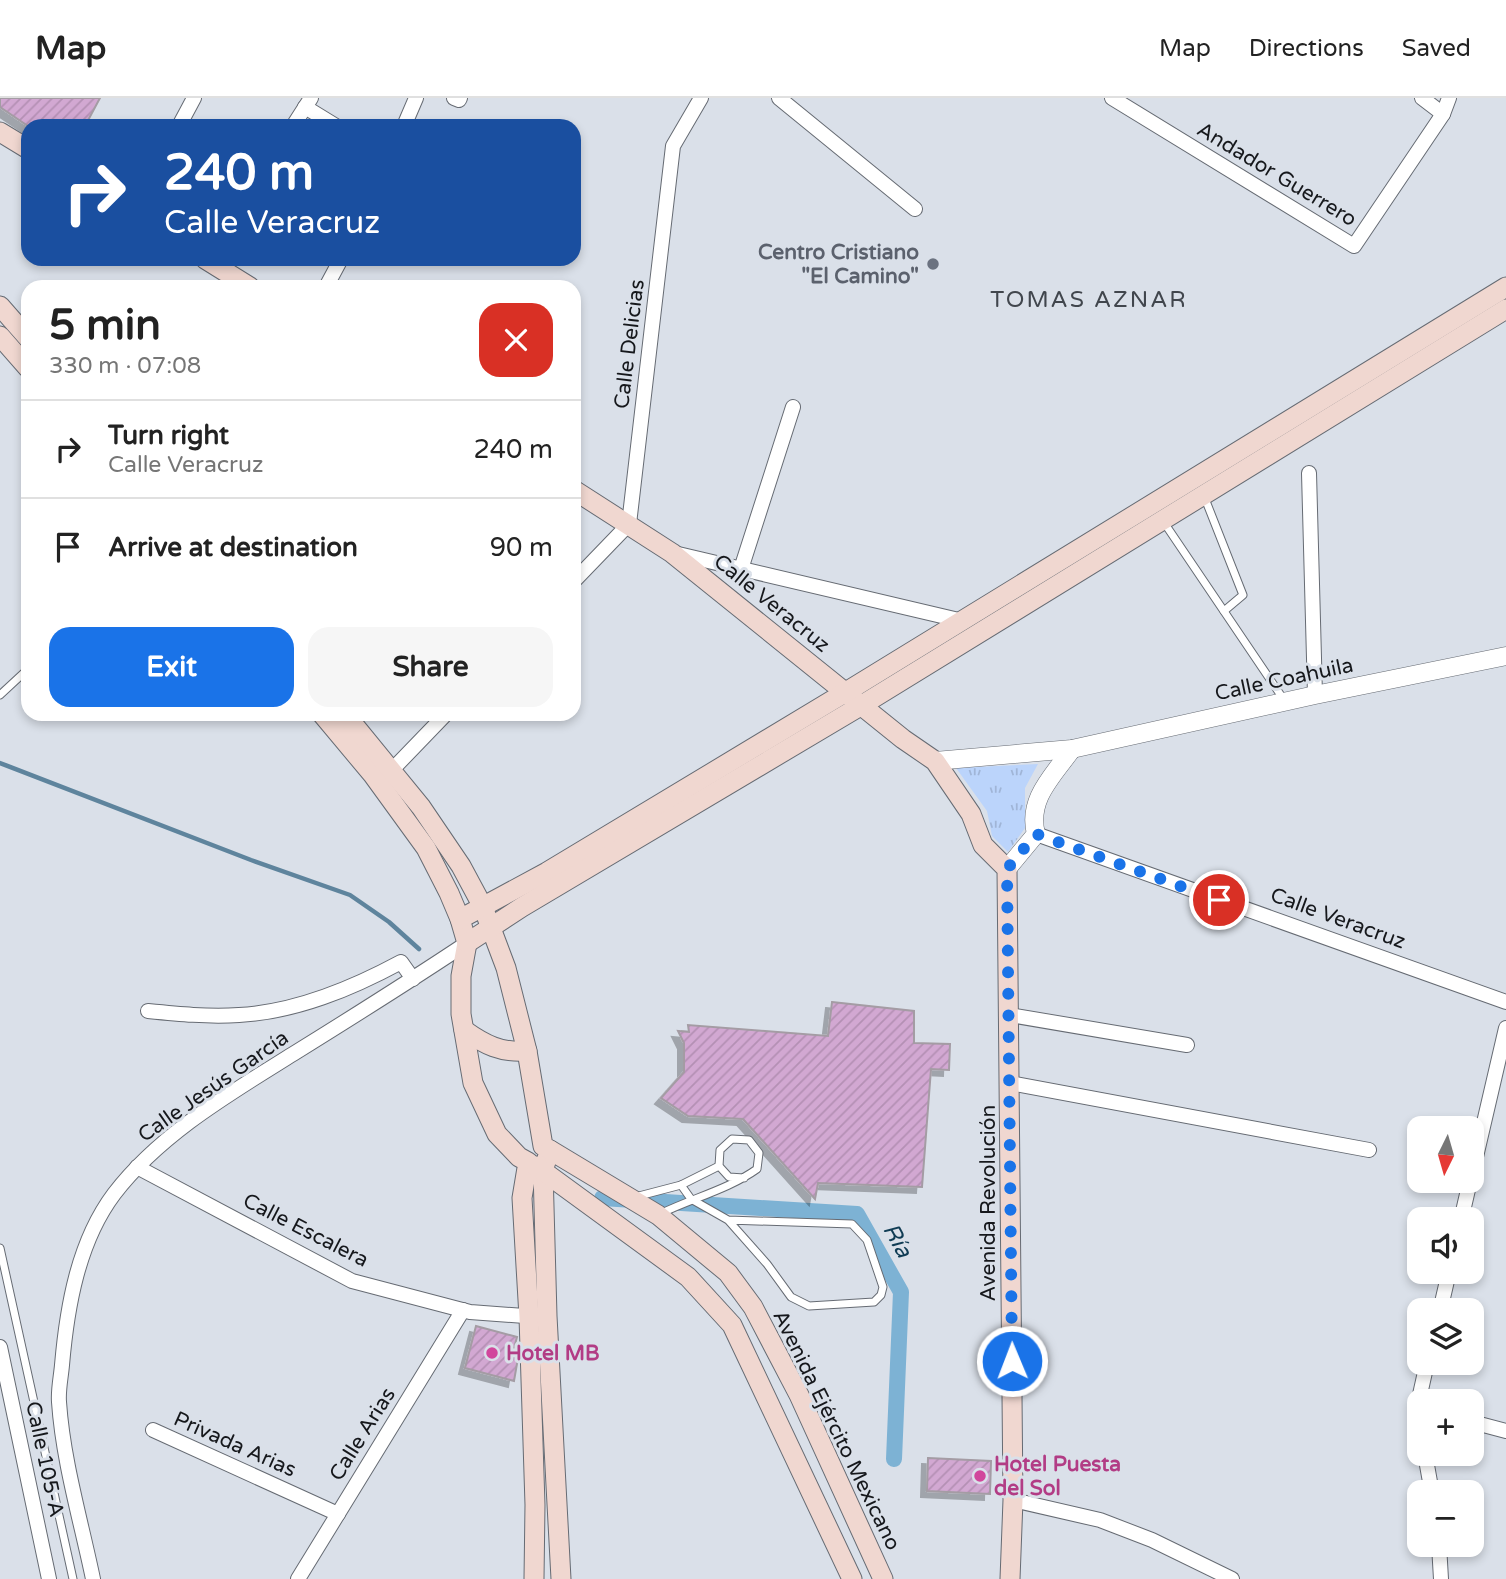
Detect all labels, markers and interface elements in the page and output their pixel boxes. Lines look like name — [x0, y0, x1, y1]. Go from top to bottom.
text: Map — [35, 29, 106, 68]
text: Map — [1159, 34, 1211, 63]
text: Directions — [1249, 34, 1364, 63]
text: Saved — [1402, 34, 1471, 63]
street label: Andador Guerrero — [1192, 117, 1361, 232]
text: 240 m — [164, 144, 314, 203]
icon: right — [49, 147, 140, 238]
text: Calle Veracruz — [164, 204, 380, 242]
place label: Centro Cristiano "El Camino" — [758, 240, 919, 289]
marker: Centro Cristiano "El Camino" — [925, 256, 941, 272]
street label: Calle Delicias — [609, 278, 650, 410]
district label: TOMAS AZNAR — [990, 286, 1188, 314]
text: 5 min — [49, 300, 161, 351]
button: close — [479, 303, 553, 377]
text: 330 m · 07:08 — [49, 352, 201, 380]
text: Turn right — [108, 420, 229, 451]
icon: right — [49, 430, 87, 468]
text: 240 m — [473, 434, 553, 465]
text: Calle Veracruz — [108, 451, 263, 479]
icon: arrive — [49, 528, 87, 566]
text: Arrive at destination — [108, 532, 358, 563]
text: 90 m — [490, 532, 553, 563]
street label: Calle Veracruz — [709, 549, 835, 658]
button: Exit — [49, 627, 294, 707]
button: Share — [308, 627, 553, 707]
street label: Calle Coahuila — [1213, 653, 1356, 706]
pin — [1189, 870, 1249, 930]
icon: arrive — [1200, 881, 1238, 919]
street label: Calle Veracruz — [1267, 882, 1409, 954]
street label: Calle Jesús García — [133, 1025, 293, 1148]
street label: Avenida Revolución — [976, 1105, 1001, 1301]
north arrow — [1407, 1116, 1484, 1194]
map controls — [1407, 1116, 1484, 1557]
street label: Calle Escalera — [239, 1188, 373, 1273]
button: sound — [1407, 1207, 1484, 1284]
water label: Ría — [876, 1218, 918, 1264]
button: layers — [1407, 1298, 1484, 1375]
street label: Avenida Ejército Mexicano — [767, 1306, 906, 1554]
position arrow — [975, 1324, 1049, 1398]
place label: Hotel MB — [506, 1341, 600, 1366]
marker: Hotel MB — [484, 1345, 500, 1361]
street label: Calle Arias — [324, 1383, 401, 1485]
button: + — [1407, 1389, 1484, 1466]
street label: Calle 105-A — [20, 1399, 69, 1519]
street label: Privada Arias — [170, 1406, 300, 1483]
place label: Hotel Puesta del Sol — [994, 1452, 1121, 1501]
marker: Hotel Puesta del Sol — [972, 1468, 988, 1484]
button: − — [1407, 1480, 1484, 1557]

